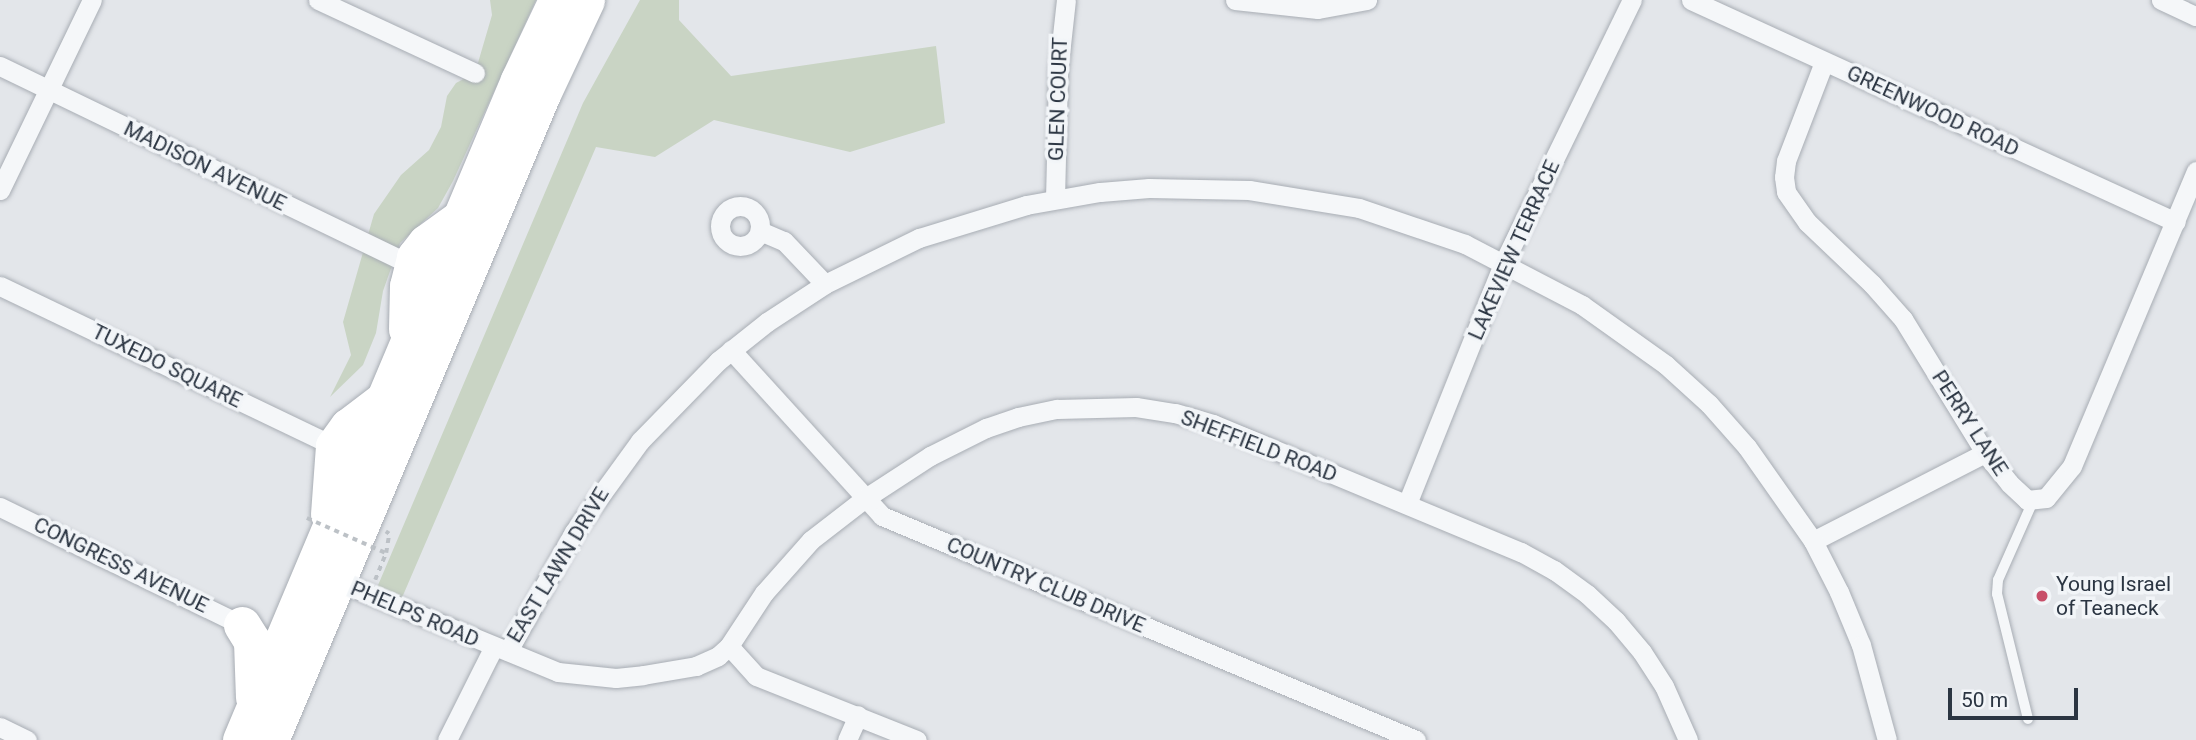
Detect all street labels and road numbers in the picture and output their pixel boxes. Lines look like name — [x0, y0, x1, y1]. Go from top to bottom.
street label: GLEN COURT — [1043, 37, 1073, 161]
street label: GREENWOOD ROAD — [1843, 60, 2023, 162]
street label: MADISON AVENUE — [120, 116, 290, 216]
street label: LAKEVIEW TERRACE — [1463, 156, 1565, 344]
street label: TUXEDO SQUARE — [88, 319, 246, 413]
street label: PERRY LANE — [1927, 366, 2013, 480]
street label: SHEFFIELD ROAD — [1177, 405, 1341, 487]
street label: EAST LAWN DRIVE — [502, 483, 614, 647]
street label: CONGRESS AVENUE — [30, 512, 212, 618]
street label: COUNTRY CLUB DRIVE — [943, 532, 1149, 638]
street label: PHELPS ROAD — [347, 576, 483, 652]

